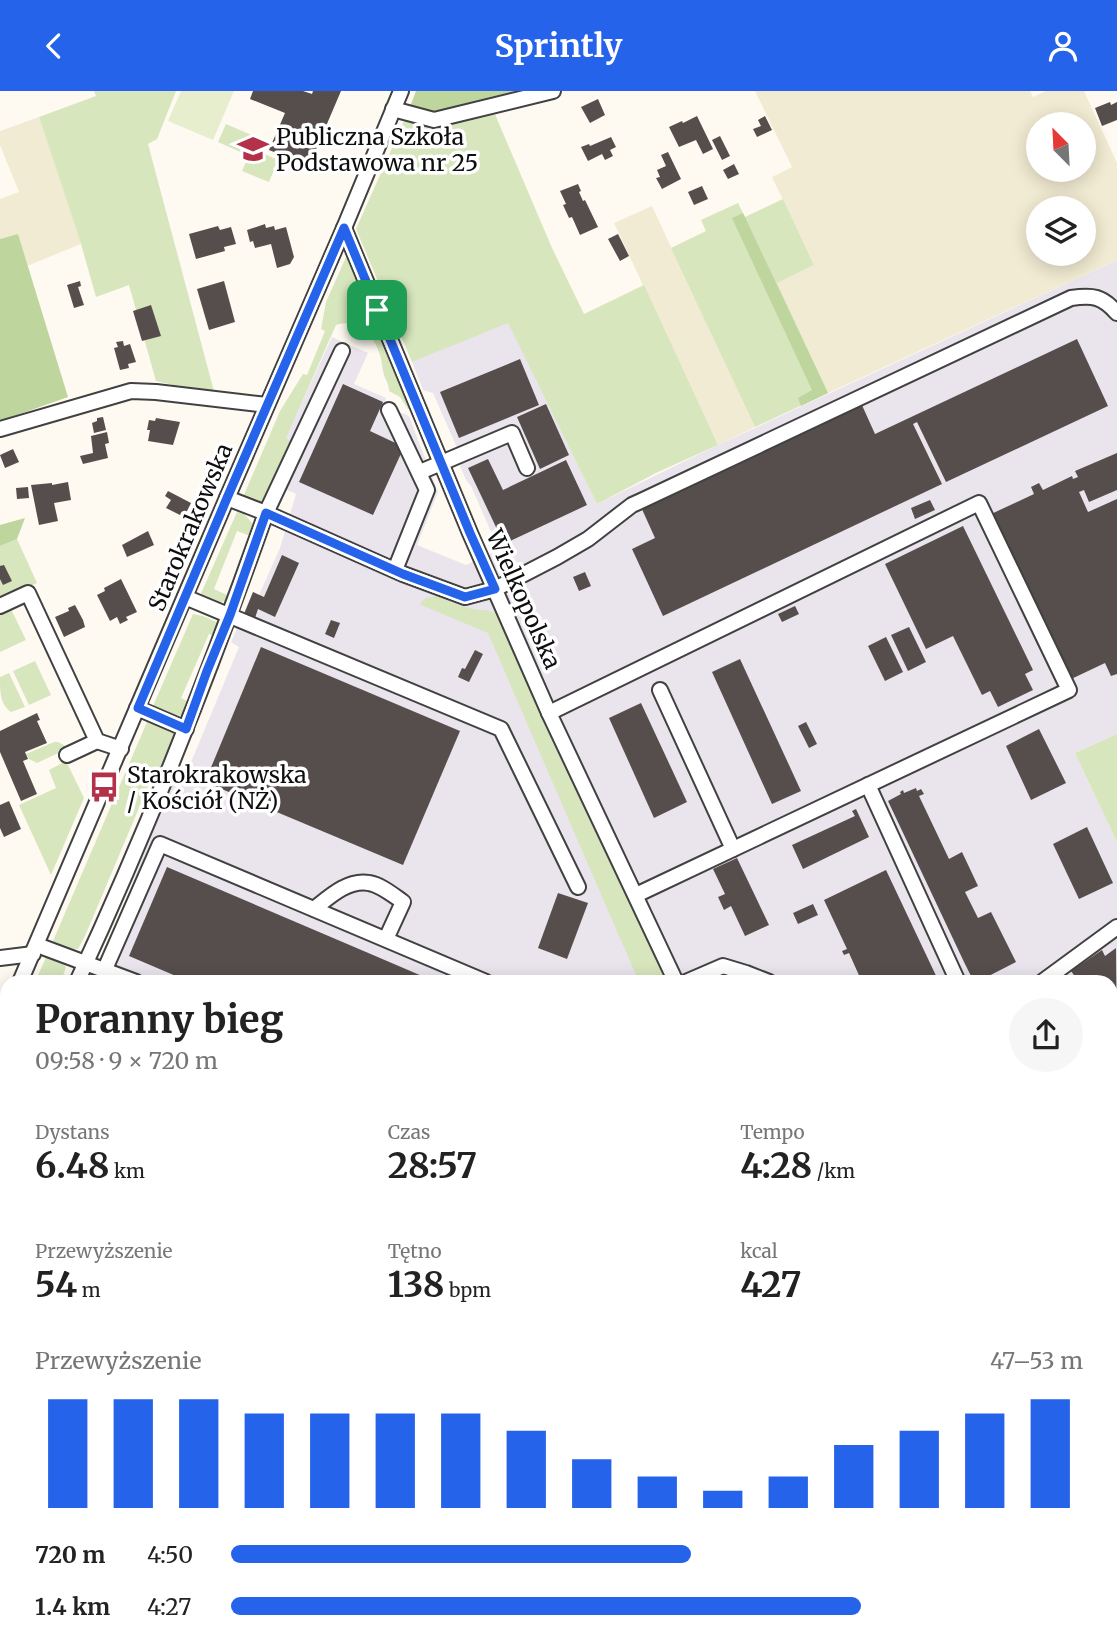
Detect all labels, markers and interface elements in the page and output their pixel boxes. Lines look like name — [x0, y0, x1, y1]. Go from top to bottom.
text: Sprintly — [494, 26, 623, 66]
icon: back — [35, 27, 73, 65]
icon: person — [1044, 27, 1082, 65]
north arrow — [1026, 112, 1096, 182]
map controls — [1026, 112, 1096, 266]
place label: Publiczna Szkoła Podstawowa nr 25 — [276, 122, 478, 177]
school or university icon: Publiczna Szkoła Podstawowa nr 25 — [236, 132, 270, 166]
button: layers — [1026, 196, 1096, 266]
pin — [347, 280, 407, 340]
icon: arrive — [358, 291, 396, 329]
street label: Starokrakowska — [142, 439, 238, 615]
street label: Wielkopolska — [480, 524, 568, 673]
place label: Starokrakowska / Kościół (NŻ) — [127, 760, 307, 815]
bus stop icon: Starokrakowska / Kościół (NŻ) — [87, 770, 121, 804]
text: Poranny bieg — [35, 996, 283, 1043]
button: share — [1009, 998, 1083, 1072]
text: 09:58 · 9 × 720 m — [35, 1046, 218, 1075]
text: Dystans — [35, 1120, 110, 1144]
text: Czas — [388, 1120, 430, 1144]
text: Tempo — [740, 1120, 805, 1144]
text: 6.48 — [35, 1144, 109, 1188]
text: 28:57 — [388, 1144, 477, 1188]
text: 4:28 — [740, 1144, 812, 1188]
text: km — [109, 1159, 145, 1183]
text: /km — [812, 1159, 855, 1183]
text: Przewyższenie — [35, 1239, 173, 1263]
text: Tętno — [388, 1239, 441, 1263]
text: kcal — [740, 1239, 778, 1263]
text: 54 — [35, 1263, 77, 1307]
text: 138 — [388, 1263, 445, 1307]
text: 427 — [740, 1263, 802, 1307]
text: m — [77, 1278, 101, 1302]
text: bpm — [445, 1278, 491, 1302]
text: Przewyższenie — [35, 1346, 201, 1375]
text: 47–53 m — [990, 1346, 1083, 1375]
text: 720 m — [35, 1540, 105, 1569]
text: 4:50 — [147, 1540, 193, 1569]
text: 1.4 km — [35, 1592, 110, 1621]
text: 4:27 — [147, 1592, 191, 1621]

